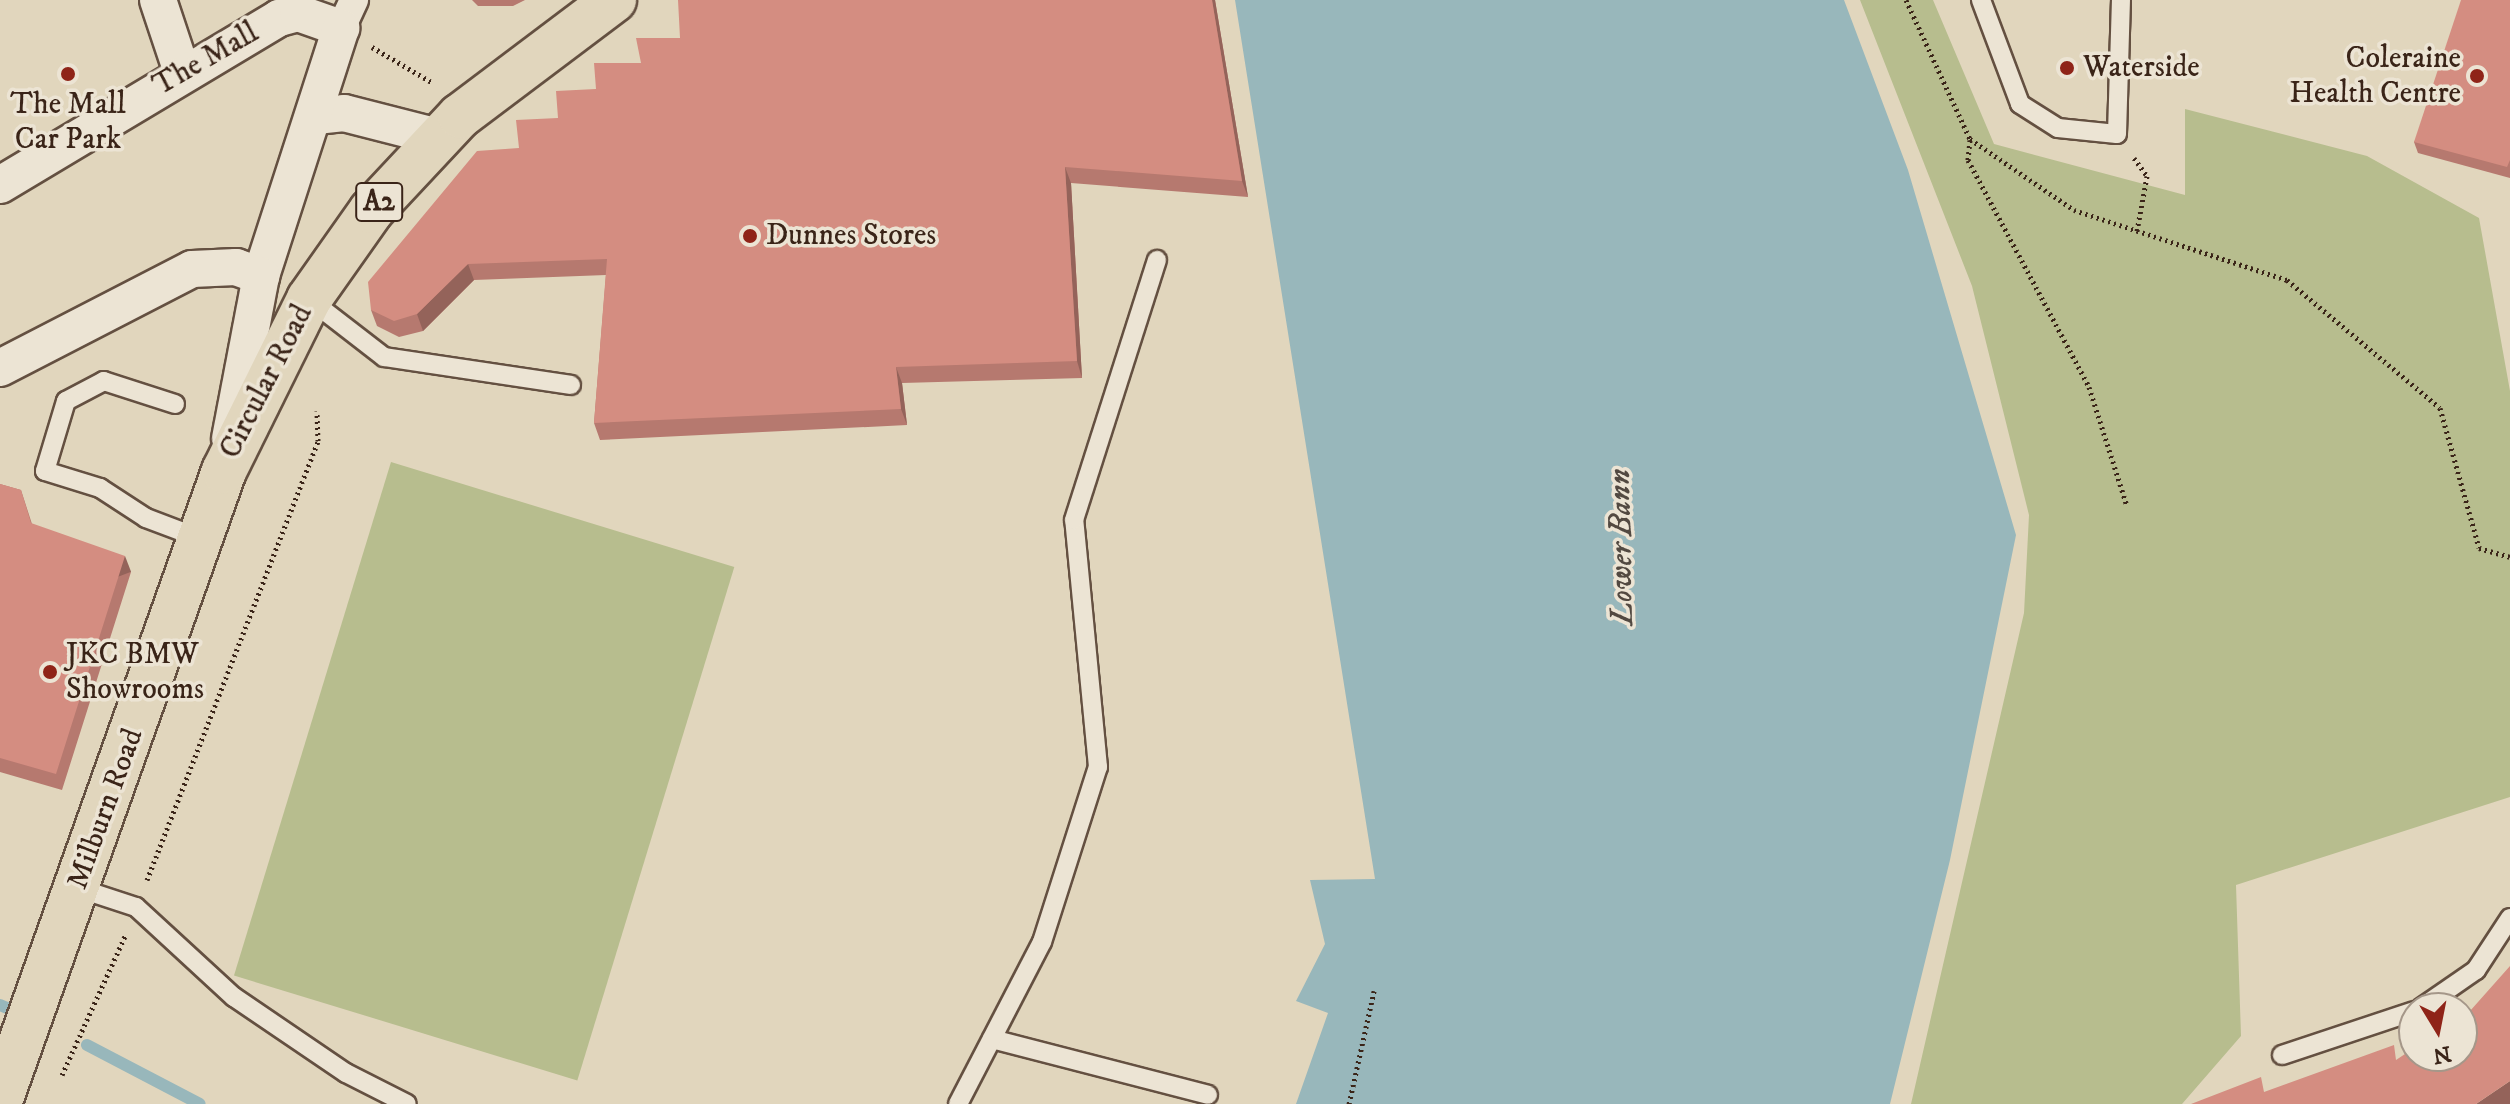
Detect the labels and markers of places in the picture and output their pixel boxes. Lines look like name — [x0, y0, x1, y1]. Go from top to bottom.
place label: Coleraine Health Centre — [2289, 41, 2461, 112]
place label: Waterside — [2083, 50, 2200, 86]
marker: Waterside — [2058, 59, 2076, 77]
marker: The Mall Car Park — [59, 65, 77, 83]
marker: Coleraine Health Centre — [2468, 67, 2486, 85]
place label: The Mall Car Park — [10, 87, 126, 158]
place label: Dunnes Stores — [766, 218, 936, 254]
marker: Dunnes Stores — [741, 227, 759, 245]
place label: JKC BMW Showrooms — [66, 637, 204, 708]
marker: JKC BMW Showrooms — [41, 663, 59, 681]

